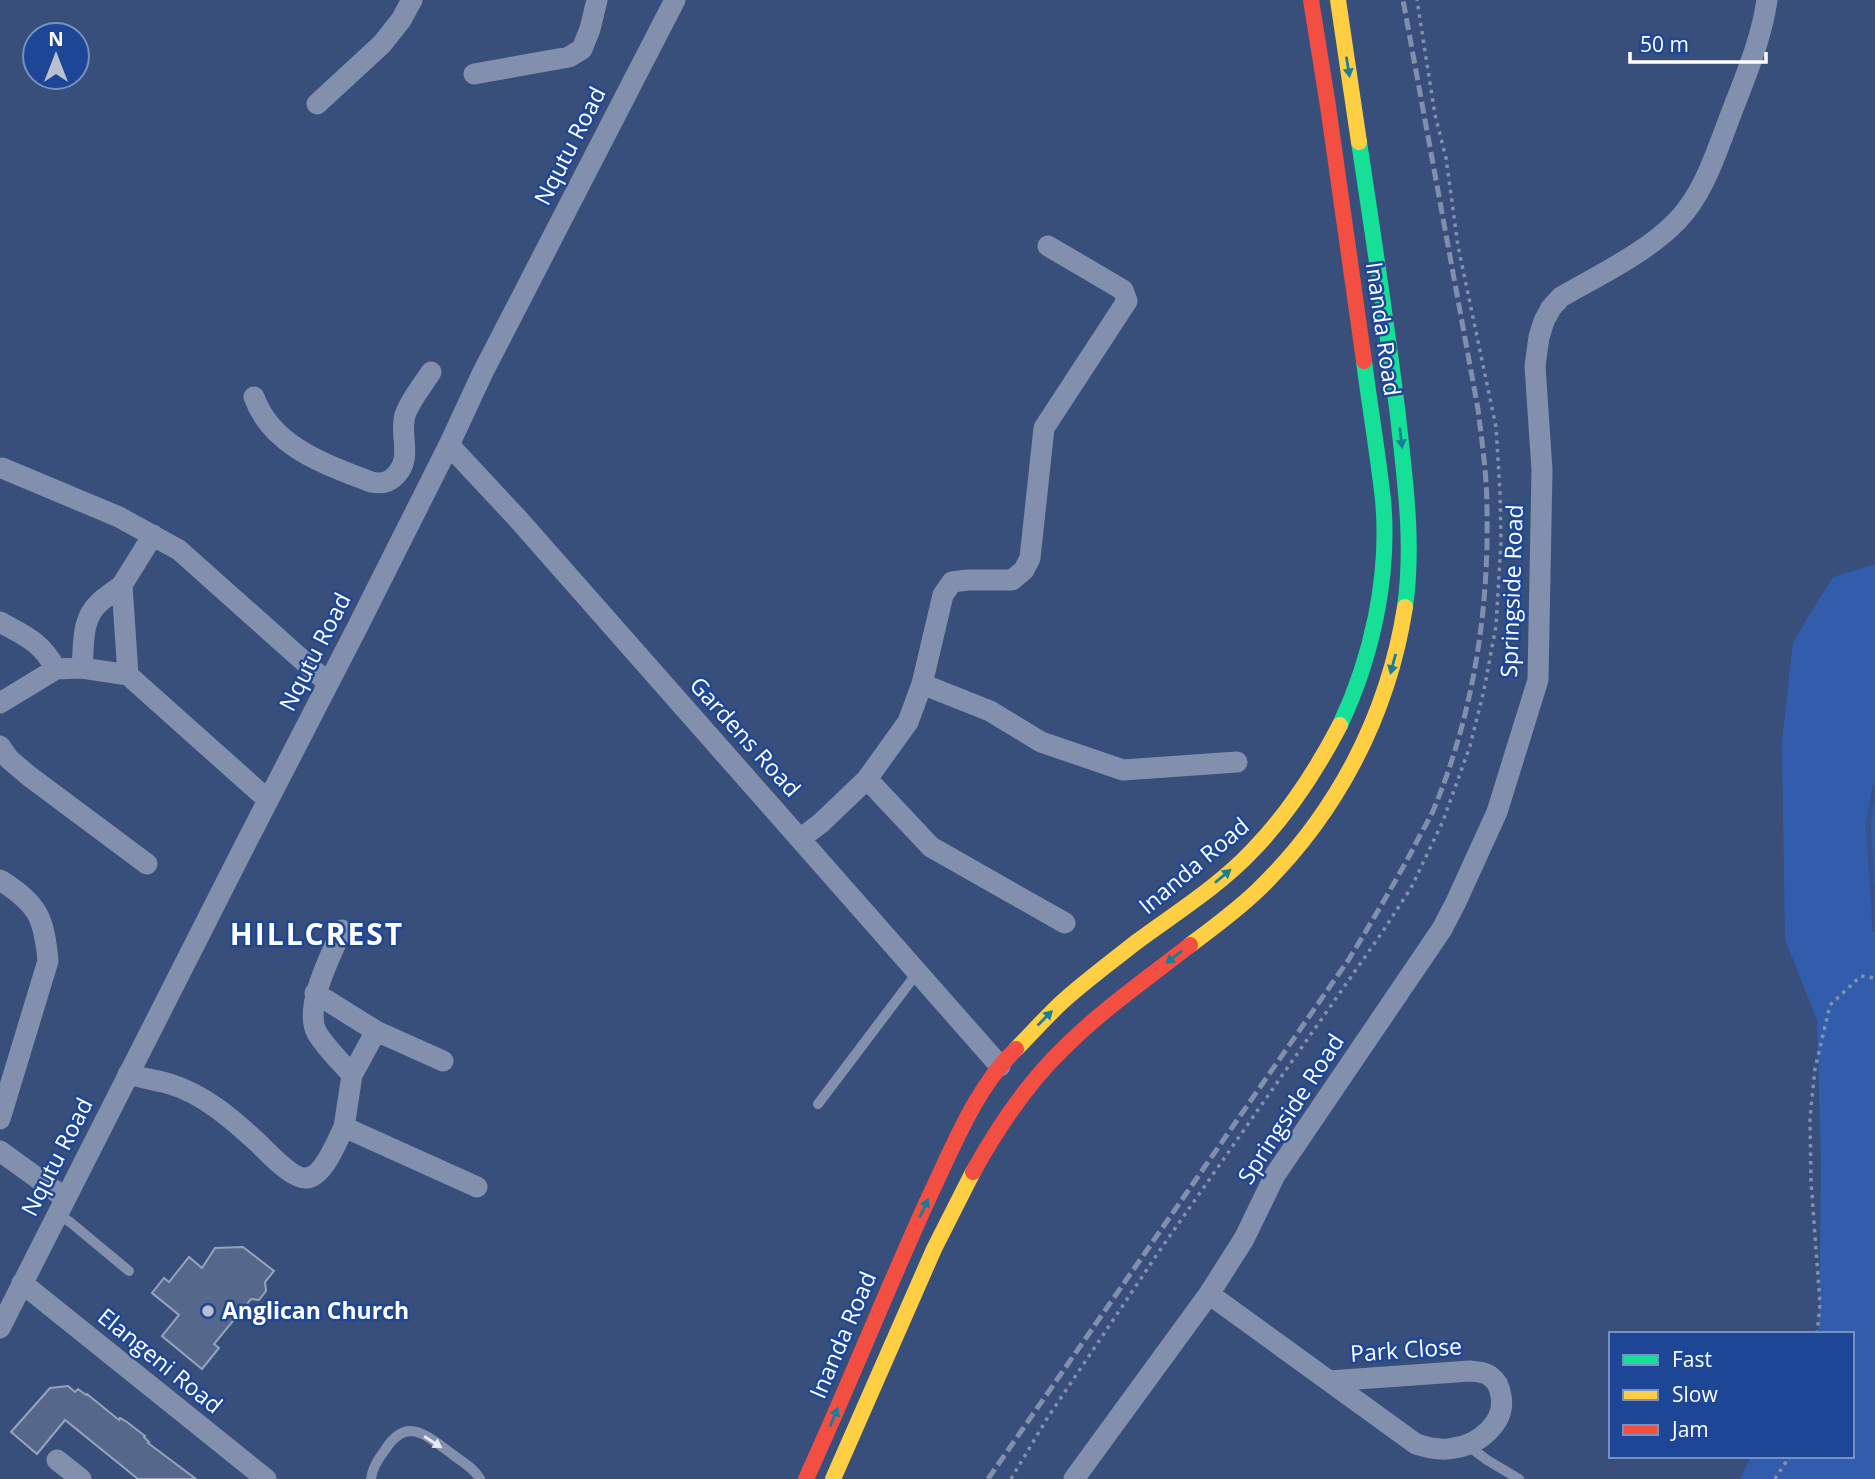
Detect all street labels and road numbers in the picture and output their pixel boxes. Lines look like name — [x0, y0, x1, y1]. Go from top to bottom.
street label: Nqutu Road — [526, 81, 613, 210]
street label: Inanda Road — [1359, 260, 1409, 398]
street label: Springside Road — [1492, 504, 1530, 678]
street label: Nqutu Road — [271, 587, 358, 716]
street label: Gardens Road — [683, 669, 808, 803]
street label: Inanda Road — [1131, 810, 1255, 921]
street label: Springside Road — [1230, 1027, 1351, 1190]
street label: Nqutu Road — [13, 1092, 100, 1221]
street label: Inanda Road — [801, 1266, 883, 1403]
street label: Elangeni Road — [92, 1300, 230, 1420]
street label: Park Close — [1349, 1329, 1463, 1369]

